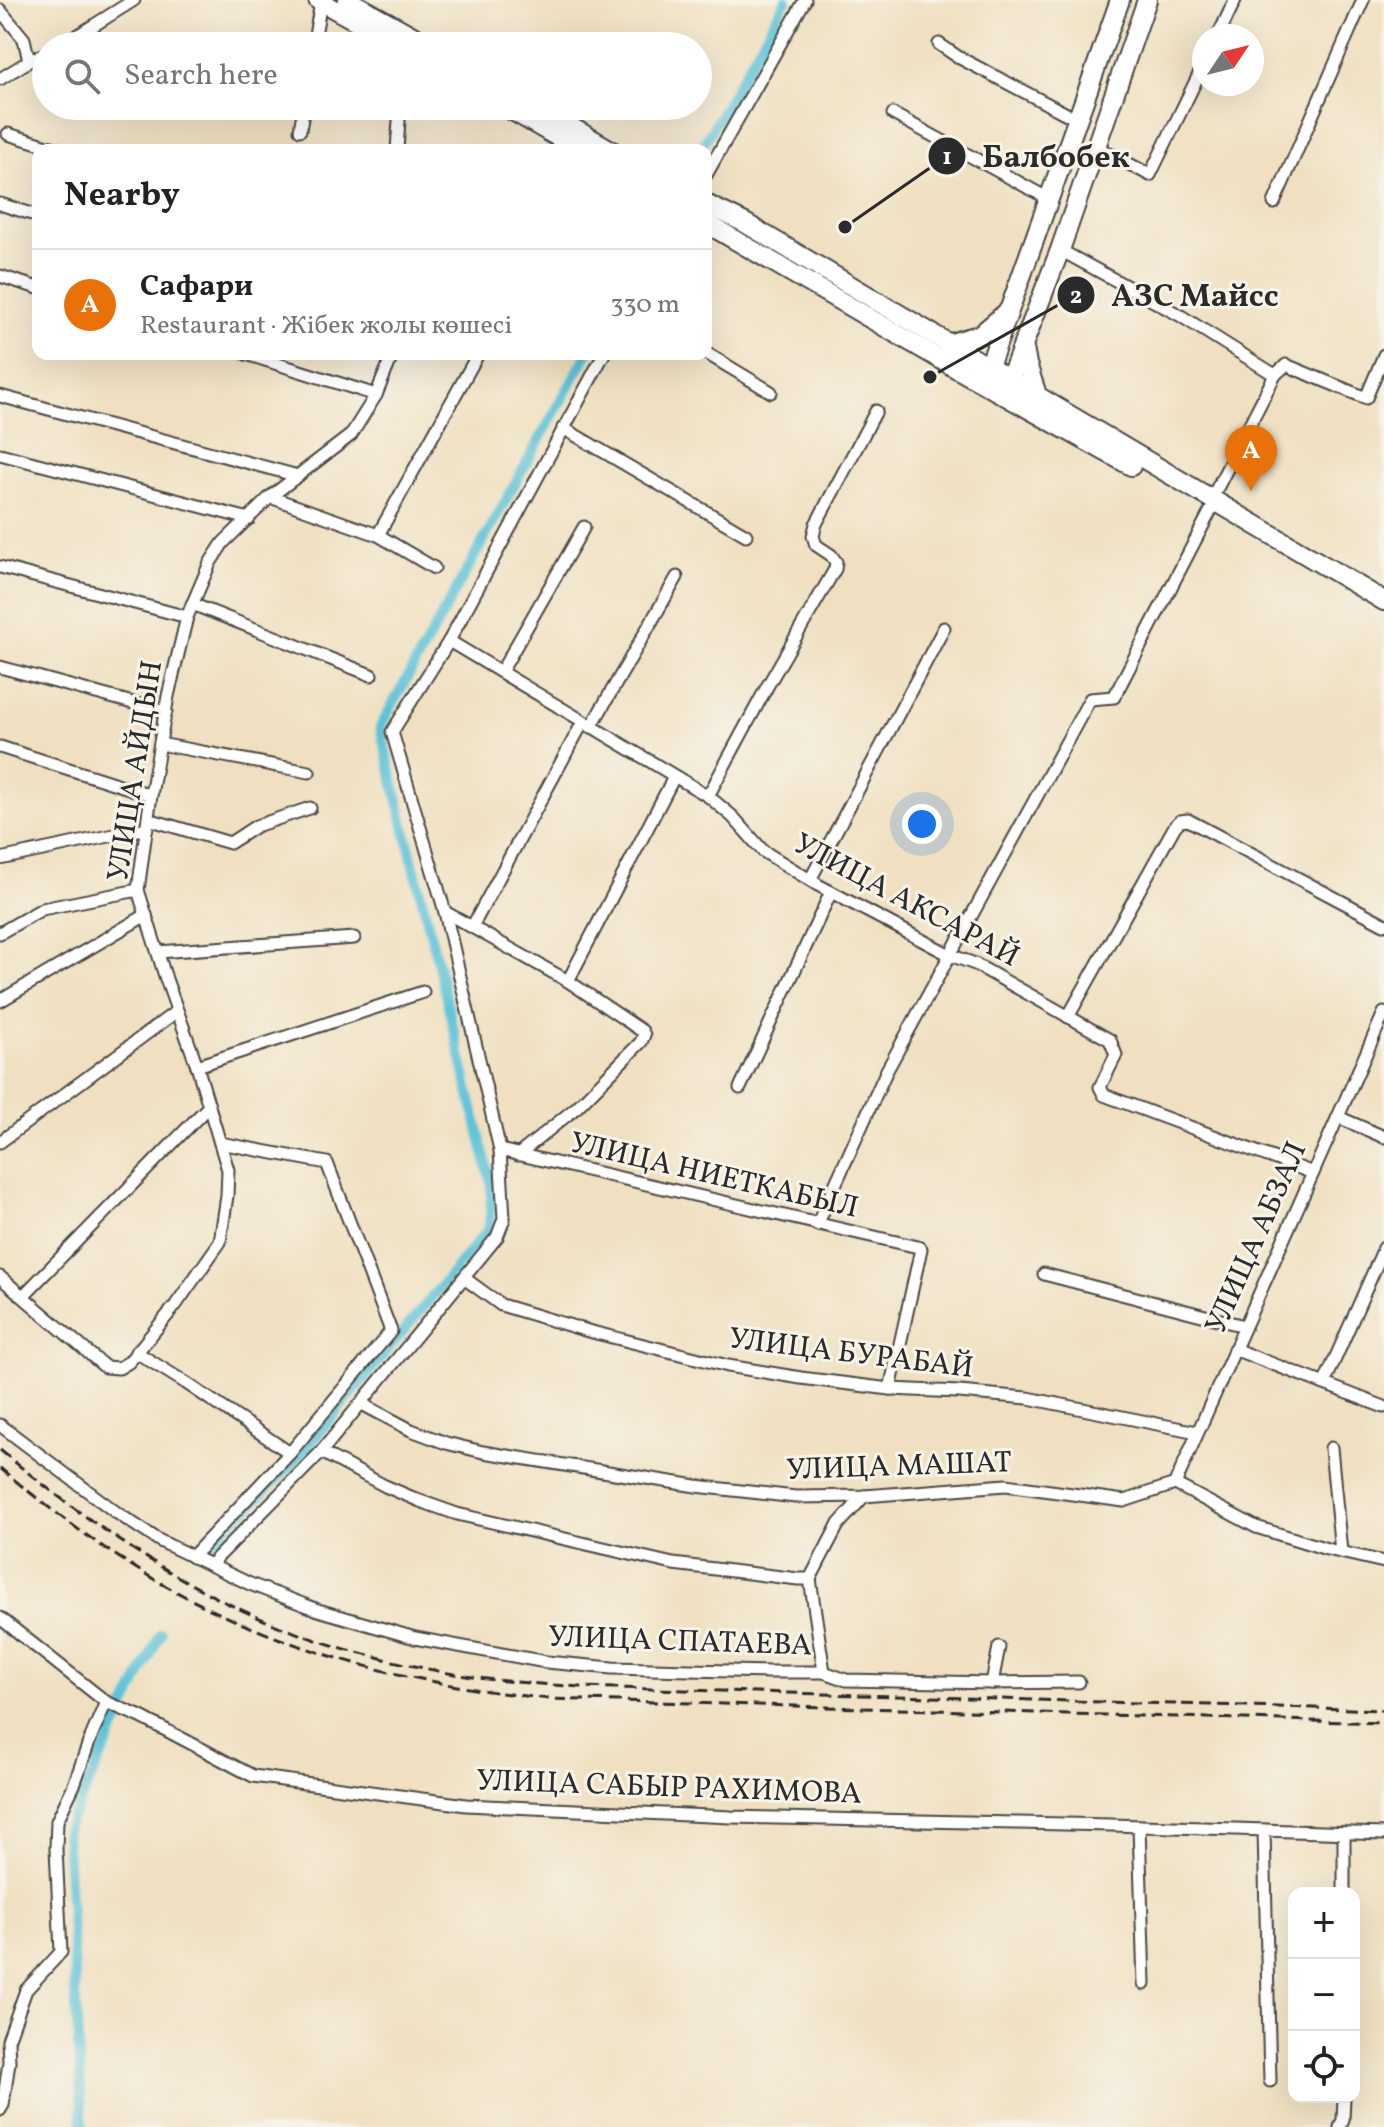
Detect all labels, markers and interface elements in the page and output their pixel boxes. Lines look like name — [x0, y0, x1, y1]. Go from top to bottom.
north arrow — [1192, 24, 1264, 96]
search box — [32, 32, 712, 120]
icon: search — [60, 54, 104, 98]
text: Search here — [124, 55, 278, 97]
callout: Балбобек — [927, 128, 1146, 184]
text: Балбобек — [982, 137, 1130, 181]
text: 1 — [942, 141, 952, 175]
text: Nearby — [64, 173, 180, 220]
text: Сафари — [140, 266, 253, 308]
callout: АЗС Майсс — [1056, 267, 1295, 323]
text: АЗС Майсс — [1111, 276, 1279, 320]
text: 2 — [1070, 280, 1082, 314]
text: A — [81, 287, 99, 323]
text: 330 m — [610, 287, 680, 323]
text: Restaurant · Жібек жолы көшесі — [140, 308, 512, 344]
pin: A — [1225, 425, 1277, 491]
street label: УЛИЦА АЙДЫН — [98, 657, 174, 885]
your location — [902, 804, 942, 844]
street label: УЛИЦА АКСАРАЙ — [786, 824, 1026, 978]
street label: УЛИЦА НИЕТКАБЫЛ — [566, 1122, 862, 1230]
street label: УЛИЦА АБЗАЛ — [1196, 1135, 1318, 1341]
street label: УЛИЦА БУРАБАЙ — [726, 1318, 976, 1390]
street label: УЛИЦА МАШАТ — [785, 1442, 1013, 1492]
street label: УЛИЦА СПАТАЕВА — [547, 1616, 813, 1668]
street label: УЛИЦА САБЫР РАХИМОВА — [476, 1760, 862, 1816]
map controls — [1288, 1887, 1360, 2103]
button: + — [1288, 1887, 1360, 1959]
button: − — [1288, 1959, 1360, 2031]
button: locate — [1288, 2031, 1360, 2103]

